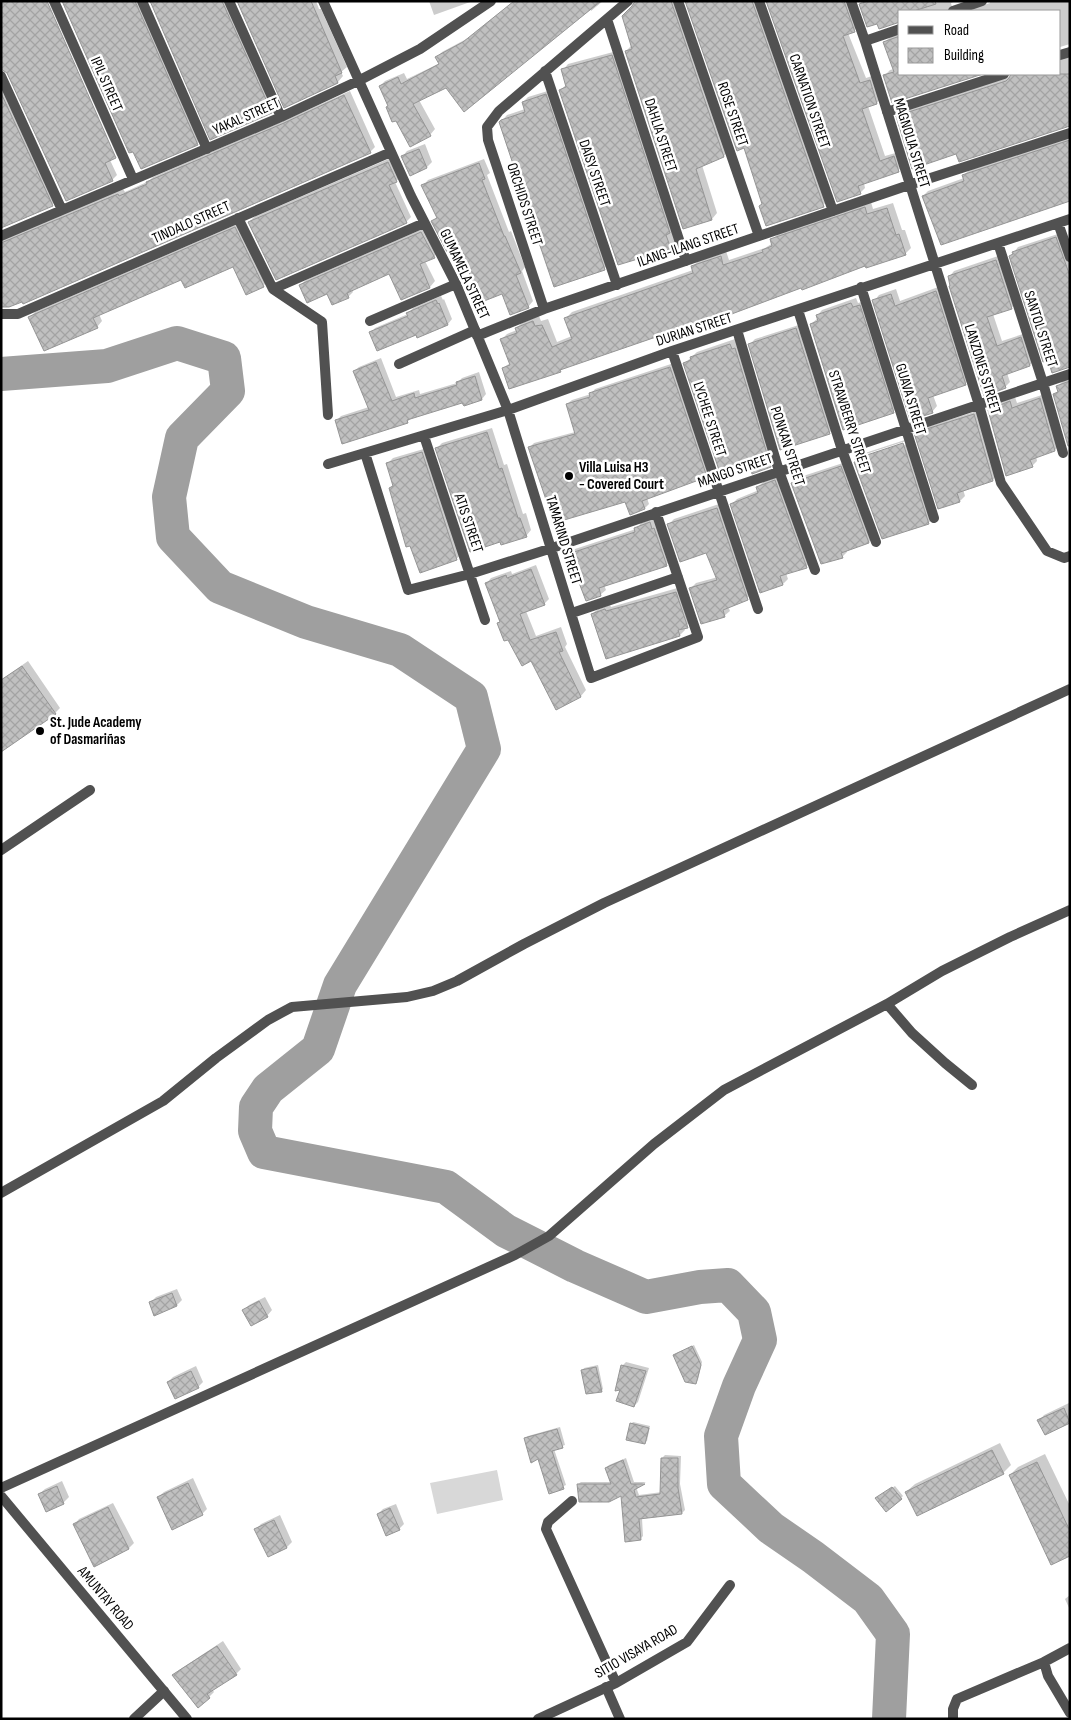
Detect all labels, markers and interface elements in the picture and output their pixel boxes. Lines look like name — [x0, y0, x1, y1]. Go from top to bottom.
legend — [898, 10, 1061, 75]
text: Road — [944, 21, 969, 40]
text: Building — [944, 46, 984, 65]
street label: CARNATION STREET — [785, 52, 835, 151]
street label: IPIL STREET — [86, 54, 127, 115]
street label: ROSE STREET — [713, 79, 752, 149]
street label: YAKAL STREET — [210, 93, 282, 140]
street label: DAHLIA STREET — [640, 96, 681, 174]
street label: MAGNOLIA STREET — [889, 96, 934, 190]
street label: DAISY STREET — [574, 137, 615, 209]
street label: ORCHIDS STREET — [502, 160, 547, 248]
street label: TINDALO STREET — [149, 197, 233, 248]
street label: ILANG-ILANG STREET — [635, 219, 742, 272]
street label: GUMAMELA STREET — [435, 226, 494, 322]
street label: SANTOL STREET — [1019, 288, 1062, 370]
street label: DURIAN STREET — [654, 308, 735, 351]
street label: LANZONES STREET — [960, 322, 1005, 417]
street label: GUAVA STREET — [891, 361, 930, 437]
street label: STRAWBERRY STREET — [824, 368, 875, 476]
street label: LYCHEE STREET — [688, 379, 731, 459]
street label: PONKAN STREET — [766, 404, 809, 488]
street label: MANGO STREET — [695, 449, 775, 492]
place label: Villa Luisa H3 - Covered Court — [579, 458, 664, 494]
marker: Villa Luisa H3 - Covered Court — [563, 470, 575, 482]
street label: ATIS STREET — [449, 490, 488, 555]
street label: TAMARIND STREET — [541, 493, 586, 587]
place label: St. Jude Academy of Dasmariñas — [50, 713, 142, 749]
marker: St. Jude Academy of Dasmariñas — [34, 725, 46, 737]
street label: AMUNTAY ROAD — [73, 1561, 138, 1634]
street label: SITIO VISAYA ROAD — [591, 1620, 681, 1683]

